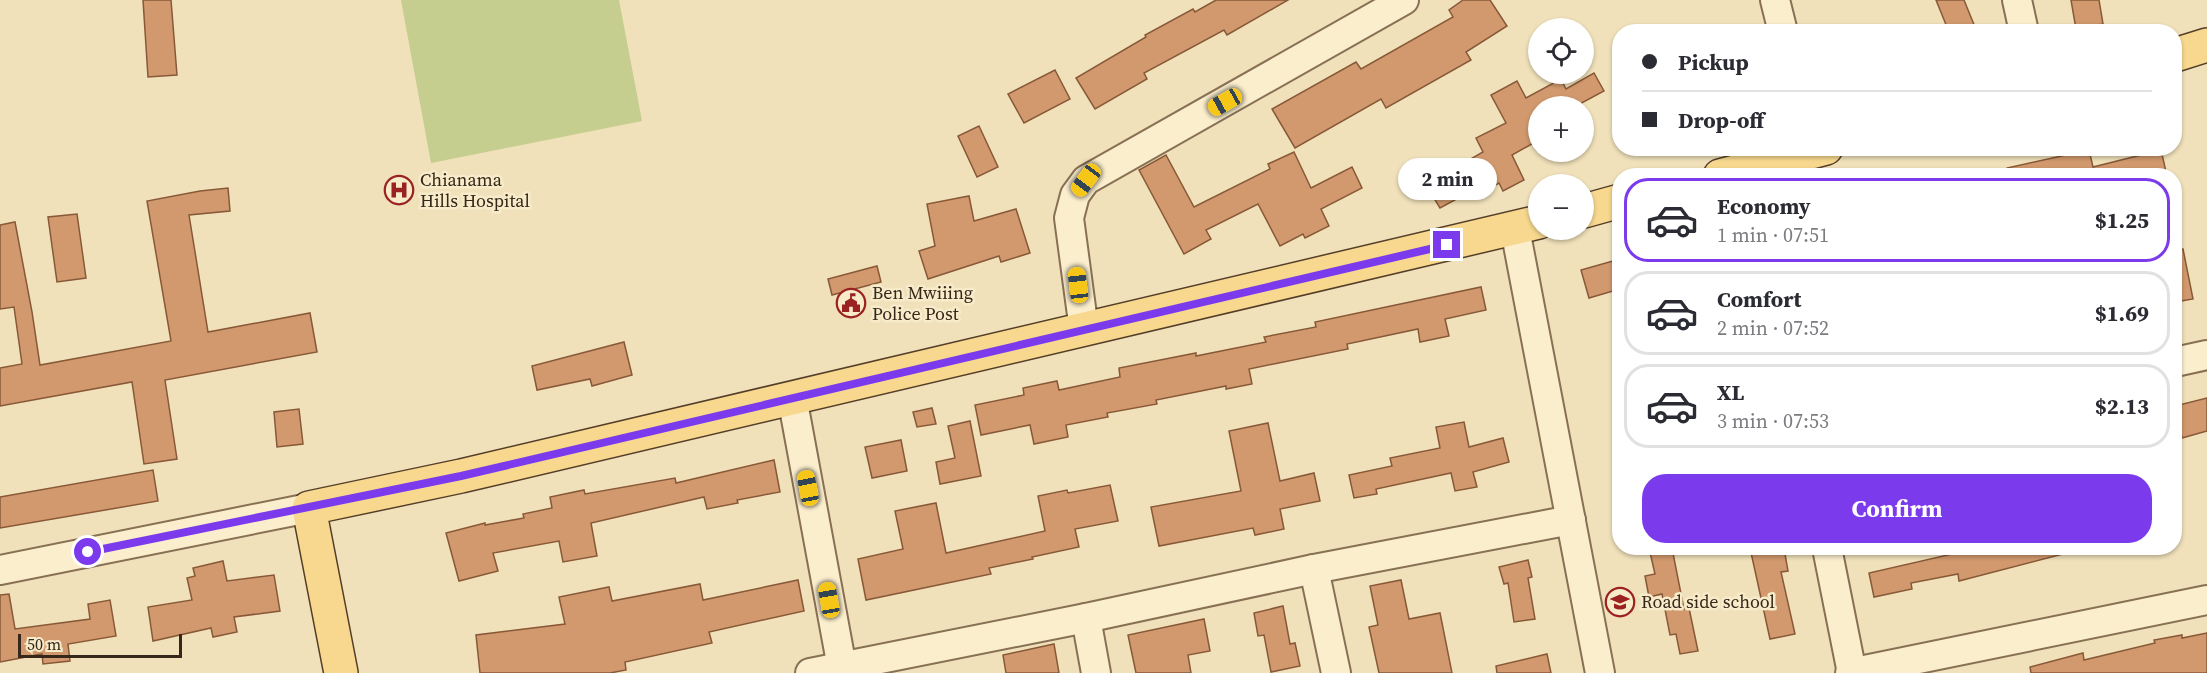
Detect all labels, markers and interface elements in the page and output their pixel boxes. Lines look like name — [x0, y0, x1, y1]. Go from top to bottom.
map controls — [1528, 18, 1594, 240]
button: locate — [1528, 18, 1594, 84]
text: Pickup — [1678, 47, 1749, 77]
car — [1205, 85, 1245, 119]
button: + — [1528, 96, 1594, 162]
text: Drop-off — [1678, 105, 1764, 135]
callout: 2 min — [1398, 158, 1496, 200]
car — [1068, 160, 1104, 200]
text: 2 min — [1422, 165, 1473, 193]
place label: Chianama Hills Hospital — [420, 167, 530, 213]
hospital icon: Chianama Hills Hospital — [383, 174, 415, 206]
button: − — [1528, 174, 1594, 240]
text: Economy — [1717, 191, 1811, 221]
icon: car — [1645, 193, 1699, 247]
text: $1.25 — [2095, 205, 2149, 235]
text: 1 min · 07:51 — [1717, 221, 1829, 249]
route end — [1433, 231, 1460, 258]
car — [1067, 266, 1089, 304]
place label: Ben Mwiiing Police Post — [872, 280, 973, 326]
text: Comfort — [1717, 284, 1801, 314]
icon: car — [1645, 286, 1699, 340]
public building icon: Ben Mwiiing Police Post — [835, 287, 867, 319]
text: $1.69 — [2095, 298, 2149, 328]
text: 2 min · 07:52 — [1717, 314, 1829, 342]
text: XL — [1717, 377, 1744, 407]
icon: car — [1645, 379, 1699, 433]
text: $2.13 — [2095, 391, 2149, 421]
text: 3 min · 07:53 — [1717, 407, 1829, 435]
car — [796, 469, 820, 507]
button: Confirm — [1642, 474, 2152, 543]
route start — [74, 538, 101, 565]
car — [817, 581, 841, 619]
school or university icon: Road side school — [1604, 586, 1636, 618]
place label: Road side school — [1641, 589, 1775, 614]
scale bar — [18, 631, 182, 658]
text: 50 m — [27, 633, 61, 655]

